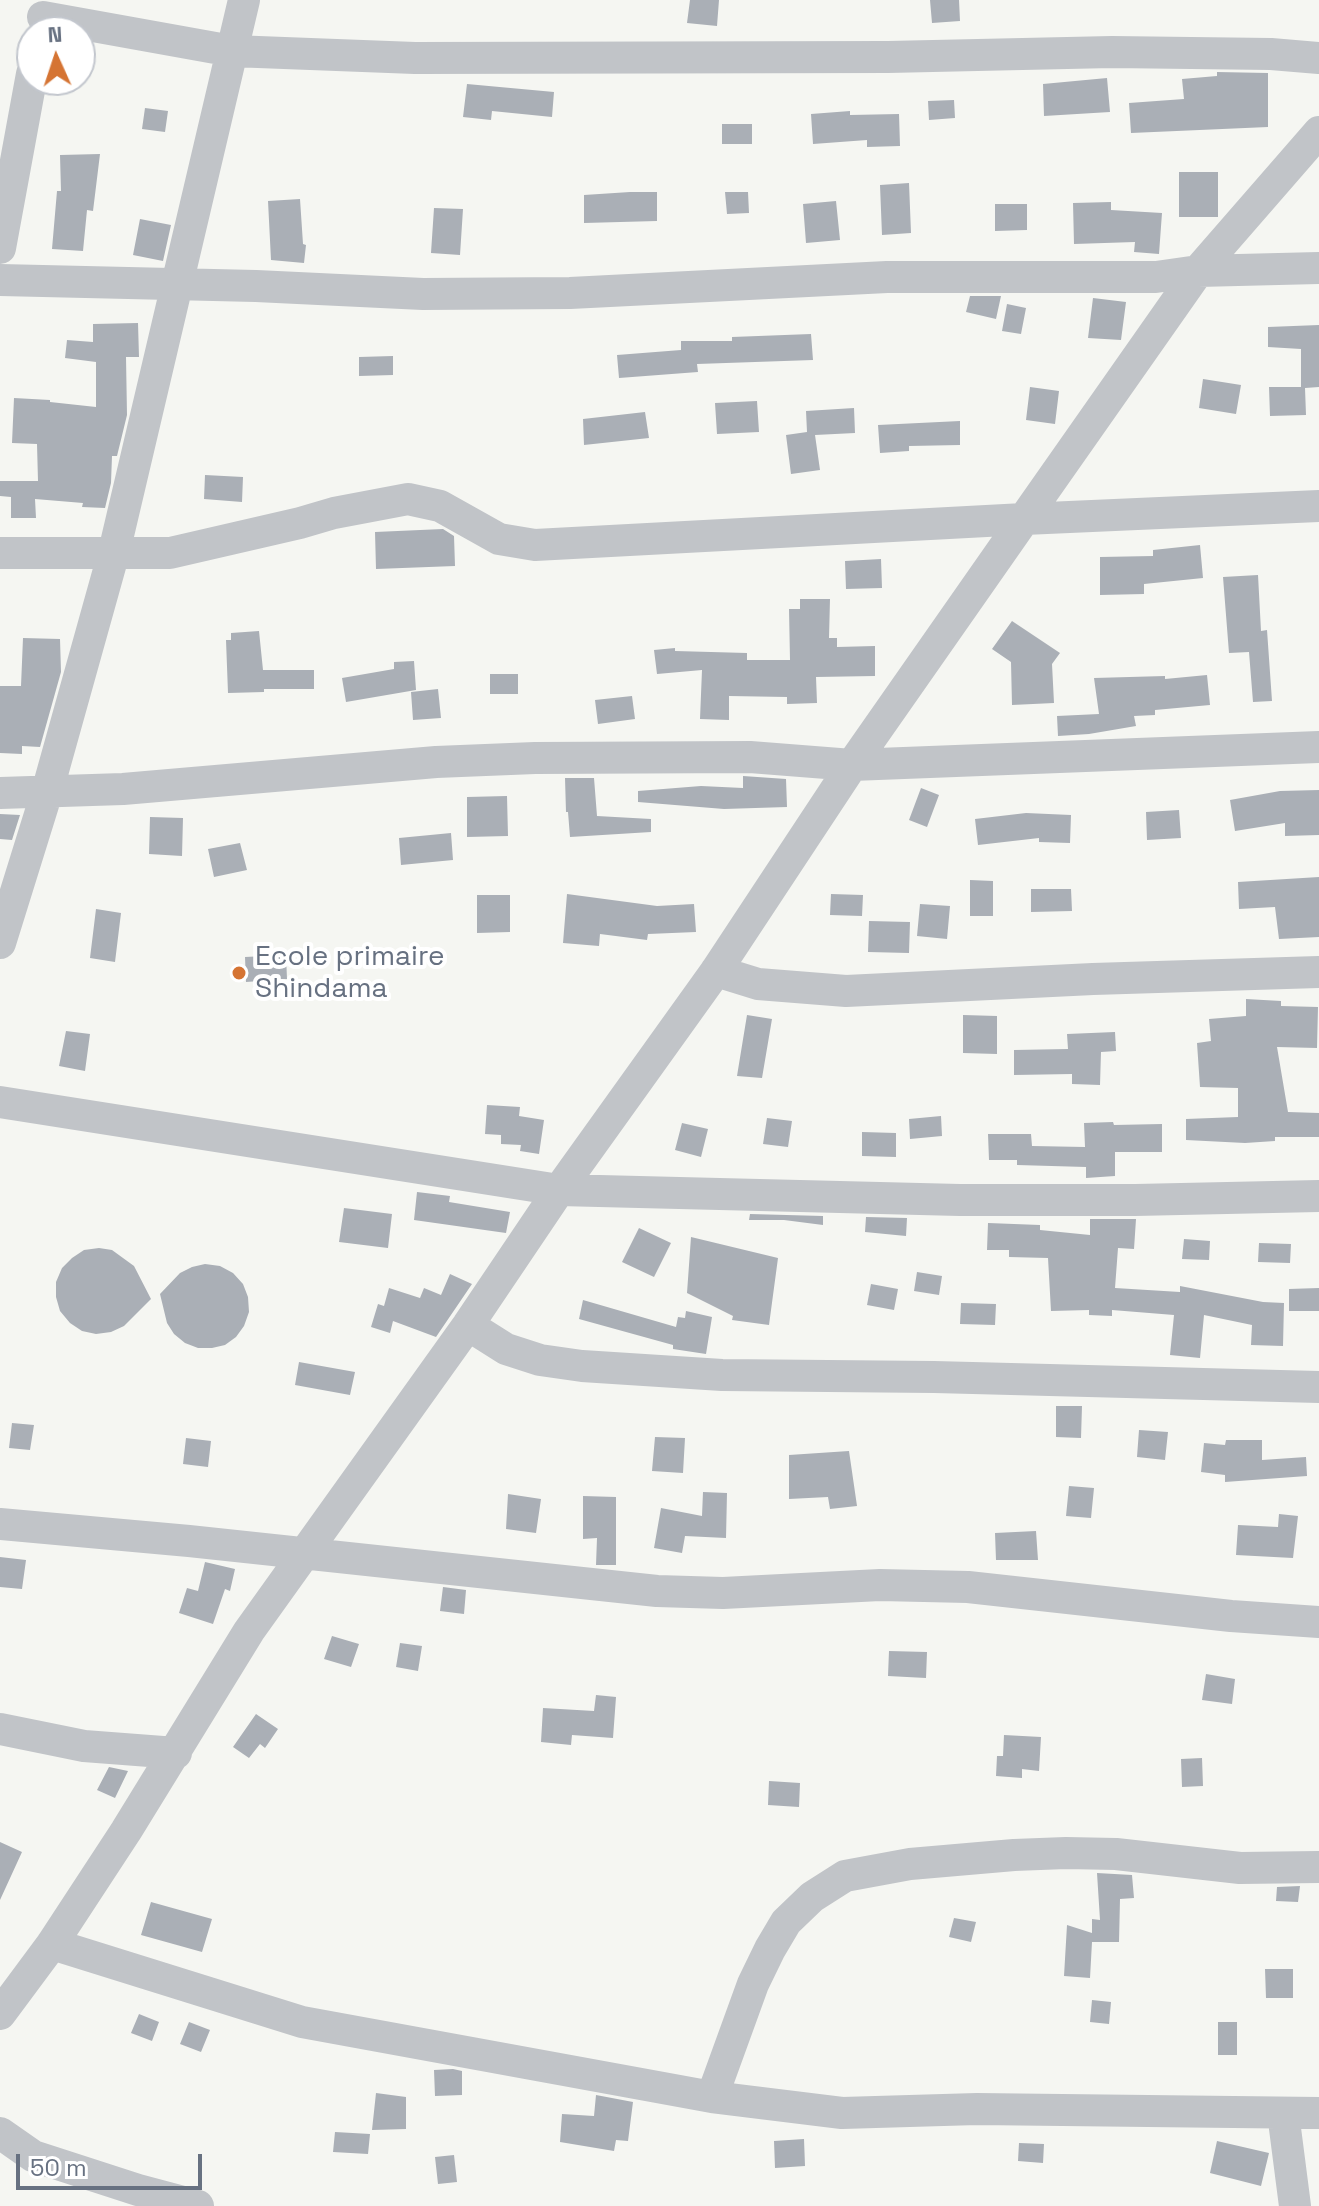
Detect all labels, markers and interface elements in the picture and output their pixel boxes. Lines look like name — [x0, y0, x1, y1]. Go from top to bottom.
north arrow — [16, 16, 96, 96]
text: N — [47, 20, 63, 48]
place label: Ecole primaire Shindama — [255, 940, 445, 1006]
marker: Ecole primaire Shindama — [230, 964, 248, 982]
scale bar — [20, 2138, 206, 2188]
text: 50 m — [30, 2152, 87, 2183]

